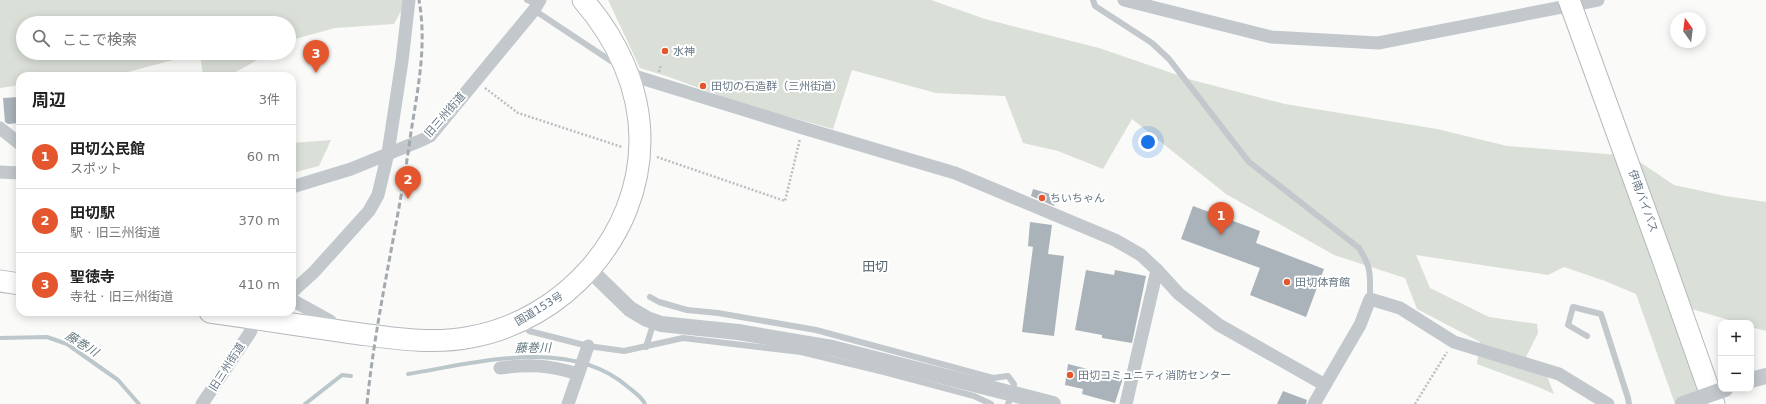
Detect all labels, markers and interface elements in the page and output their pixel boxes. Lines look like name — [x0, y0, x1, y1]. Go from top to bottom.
north arrow — [1670, 12, 1706, 48]
search box — [16, 16, 296, 60]
icon: search — [30, 27, 52, 49]
text: ここで検索 — [62, 31, 137, 49]
pin: 3 — [303, 40, 329, 73]
place label: 水神 — [673, 45, 695, 58]
marker: 水神 — [660, 46, 670, 56]
place label: 田切の石造群（三州街道） — [711, 80, 843, 93]
marker: 田切の石造群（三州街道） — [698, 81, 708, 91]
text: 周辺 — [32, 90, 66, 110]
street label: 旧三州街道 — [422, 90, 468, 140]
text: 3件 — [259, 92, 280, 107]
your location — [1138, 132, 1158, 152]
text: 田切公民館 — [70, 140, 145, 158]
text: 1 — [40, 149, 50, 164]
text: 60 m — [247, 149, 280, 164]
text: スポット — [70, 161, 122, 176]
pin: 2 — [395, 166, 421, 199]
street label: 伊南バイパス — [1626, 168, 1660, 234]
place label: ちいちゃん — [1050, 192, 1105, 205]
marker: ちいちゃん — [1037, 193, 1047, 203]
pin: 1 — [1208, 202, 1234, 235]
text: 田切駅 — [70, 204, 115, 222]
text: 2 — [40, 213, 50, 228]
text: 370 m — [238, 213, 280, 228]
text: 駅 · 旧三州街道 — [70, 225, 160, 240]
district label: 田切 — [862, 259, 888, 274]
text: 聖徳寺 — [70, 268, 115, 286]
place label: 田切体育館 — [1295, 276, 1350, 289]
text: 3 — [40, 277, 50, 292]
text: 410 m — [238, 277, 280, 292]
marker: 田切体育館 — [1282, 277, 1292, 287]
text: 寺社 · 旧三州街道 — [70, 289, 173, 304]
street label: 国道153号 — [513, 290, 565, 328]
map controls — [1718, 320, 1754, 392]
button: + — [1718, 320, 1754, 356]
water label: 藤巻川 — [63, 329, 103, 361]
street label: 旧三州街道 — [207, 340, 247, 394]
water label: 藤巻川 — [515, 341, 553, 355]
button: − — [1718, 356, 1754, 392]
place label: 田切コミュニティ消防センター — [1078, 369, 1231, 382]
marker: 田切コミュニティ消防センター — [1065, 370, 1075, 380]

